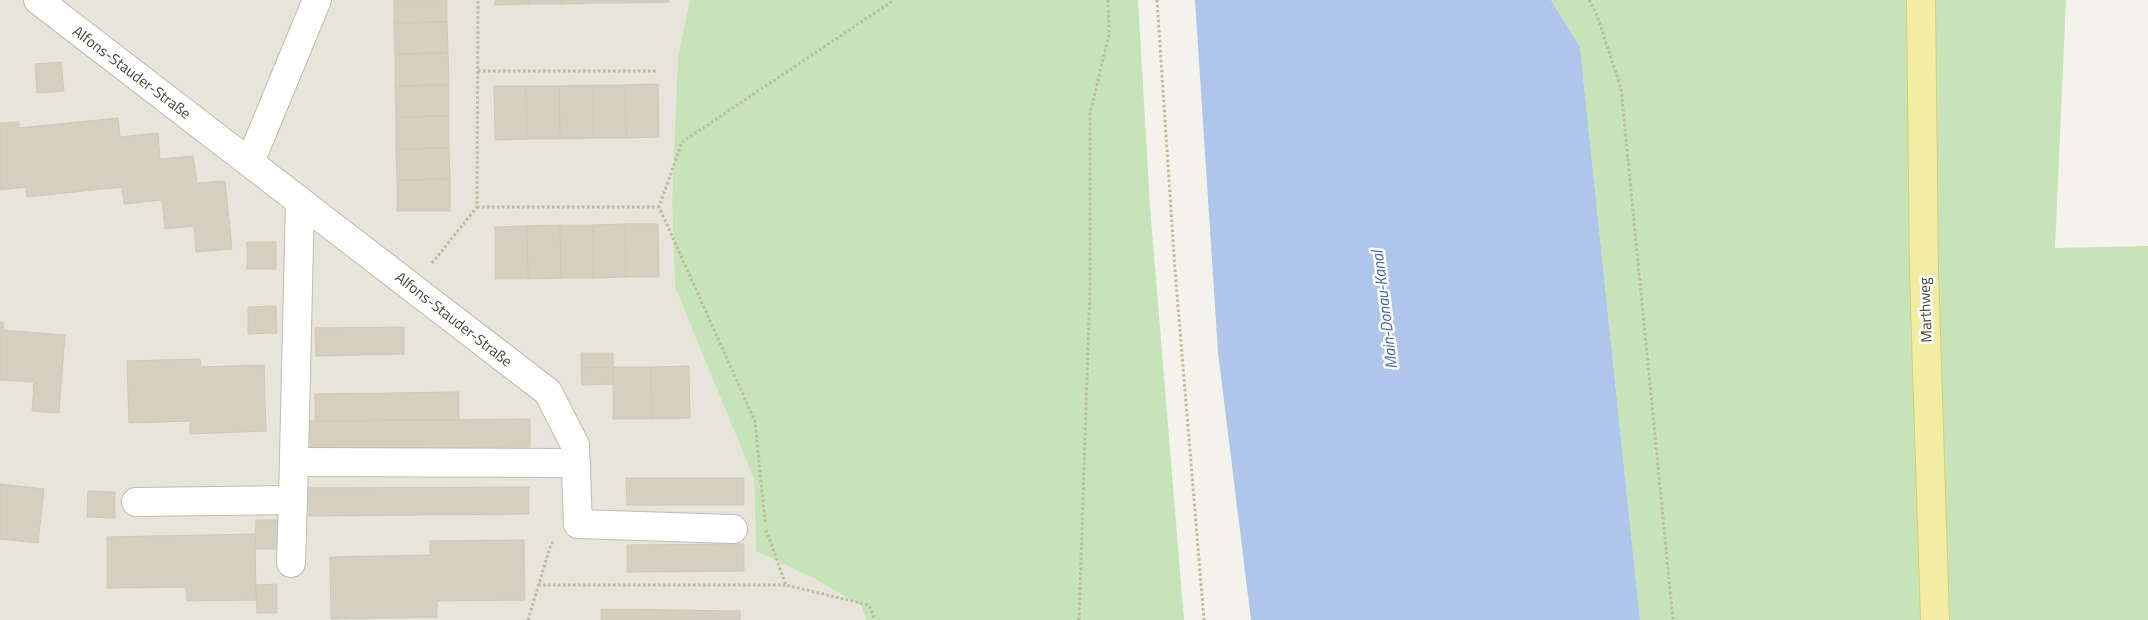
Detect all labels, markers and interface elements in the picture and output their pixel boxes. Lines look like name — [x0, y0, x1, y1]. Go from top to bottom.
street label: Alfons-Stauder-Straße — [68, 20, 196, 124]
water label: Main-Donau-Kanal — [1365, 248, 1403, 371]
street label: Alfons-Stauder-Straße — [390, 266, 518, 372]
street label: Marthweg — [1912, 277, 1938, 343]

